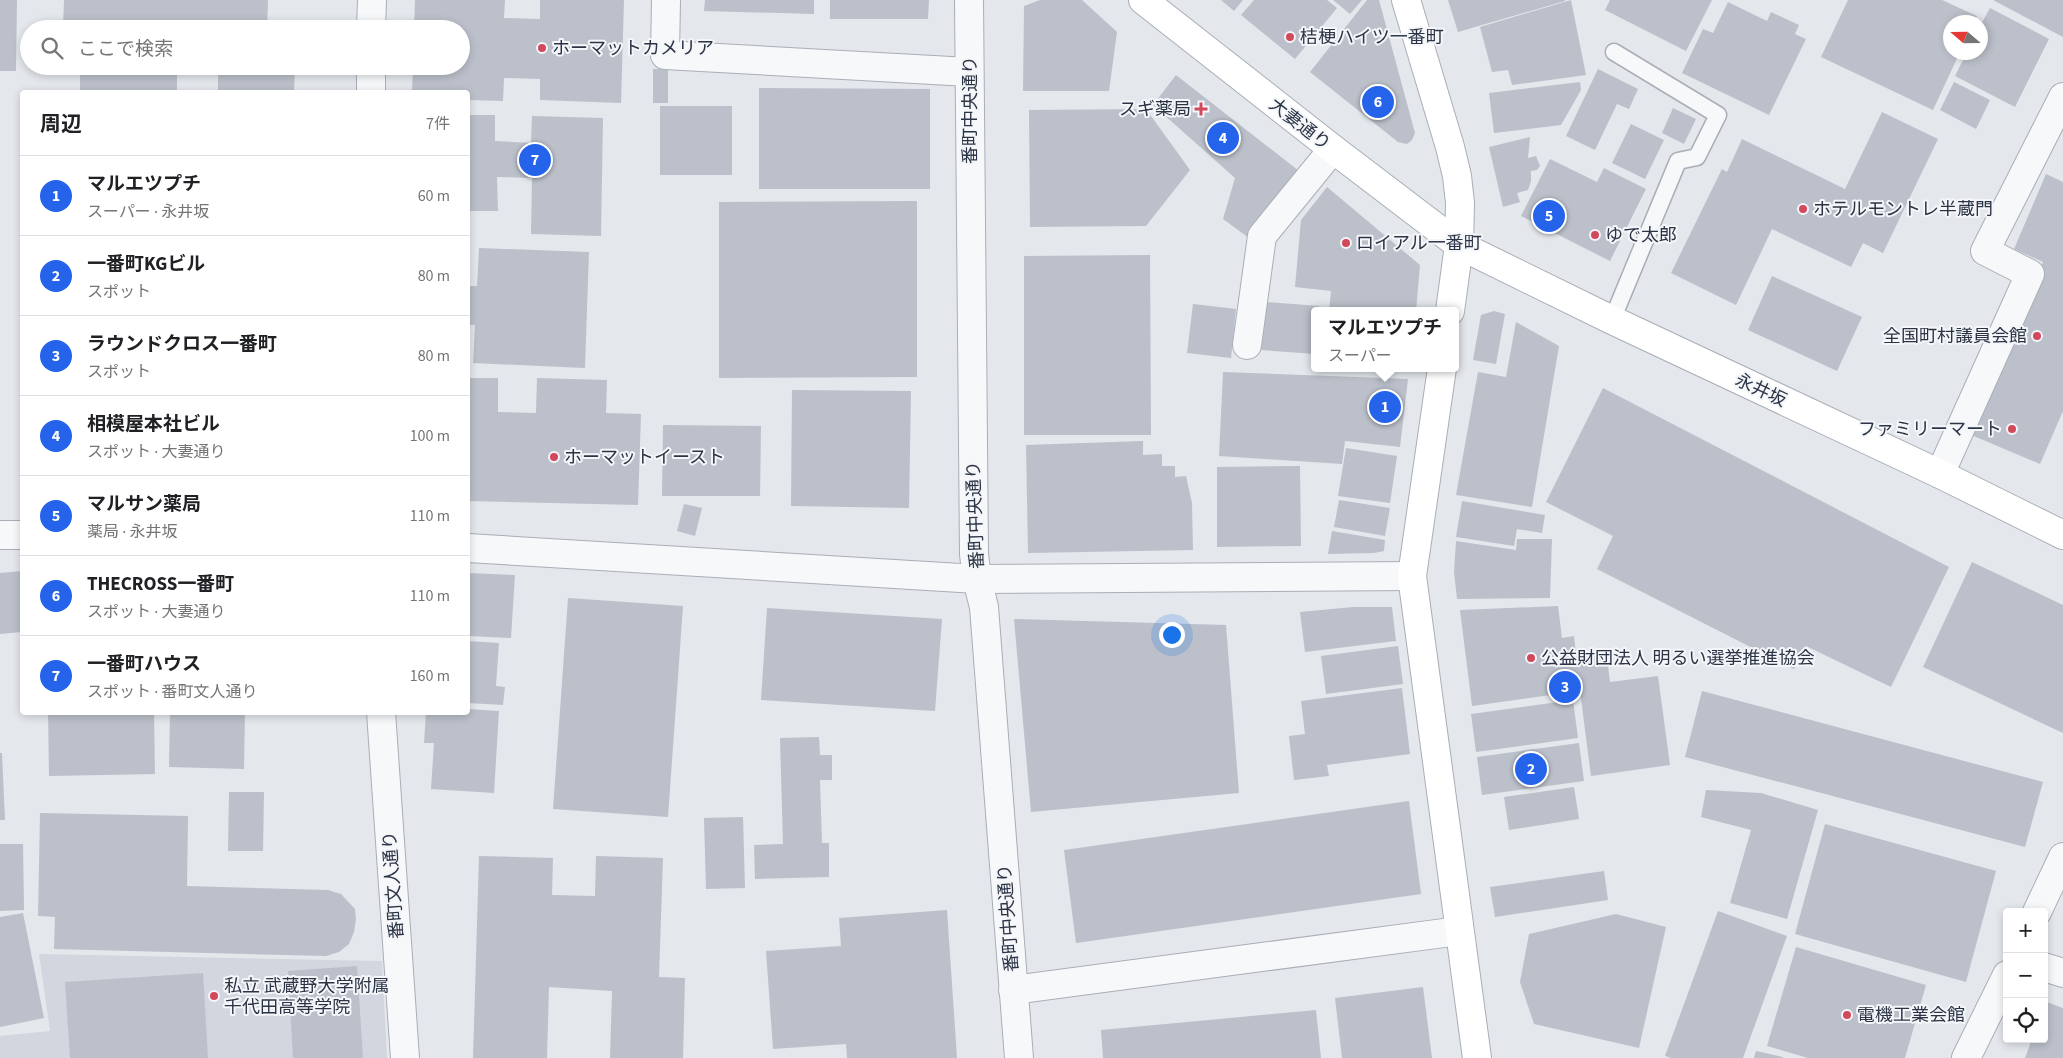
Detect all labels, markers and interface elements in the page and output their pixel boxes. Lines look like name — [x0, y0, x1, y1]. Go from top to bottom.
north arrow — [1943, 15, 1988, 60]
search box — [20, 20, 470, 75]
place label: 桔梗ハイツ一番町 — [1300, 25, 1444, 50]
marker: 桔梗ハイツ一番町 — [1284, 31, 1296, 43]
icon: search — [38, 34, 66, 62]
text: ここで検索 — [78, 36, 173, 63]
place label: ホーマットカメリア — [552, 36, 714, 61]
marker: ホーマットカメリア — [536, 42, 548, 54]
street label: 番町中央通り — [958, 56, 983, 164]
pin: 6 — [1362, 83, 1394, 121]
street label: 大妻通り — [1264, 92, 1336, 156]
place label: スギ薬局 — [1119, 97, 1191, 122]
marker: スギ薬局 — [1195, 103, 1207, 115]
text: 周辺 — [40, 109, 82, 139]
text: 7件 — [426, 113, 450, 135]
pin: 4 — [1207, 119, 1239, 157]
pin: 7 — [519, 141, 551, 179]
text: マルエツプチ — [87, 171, 201, 198]
text: 1 — [52, 185, 60, 207]
text: 60 m — [418, 185, 450, 207]
pin: 5 — [1533, 197, 1565, 235]
place label: ホテルモントレ半蔵門 — [1813, 197, 1993, 222]
text: スーパー · 永井坂 — [87, 201, 209, 223]
marker: ホテルモントレ半蔵門 — [1797, 203, 1809, 215]
place label: ゆで太郎 — [1605, 223, 1677, 248]
marker: ゆで太郎 — [1589, 229, 1601, 241]
place label: ロイアル一番町 — [1356, 231, 1482, 256]
marker: ロイアル一番町 — [1340, 237, 1352, 249]
text: 一番町KGビル — [87, 251, 205, 278]
text: 2 — [52, 265, 60, 287]
text: 80 m — [418, 265, 450, 287]
text: スポット — [87, 281, 151, 303]
popup — [1311, 307, 1459, 372]
text: マルエツプチ — [1328, 315, 1442, 342]
place label: 全国町村議員会館 — [1883, 324, 2027, 349]
marker: 全国町村議員会館 — [2031, 330, 2043, 342]
text: ラウンドクロス一番町 — [87, 331, 277, 358]
text: 3 — [52, 345, 60, 367]
text: 80 m — [418, 345, 450, 367]
text: スーパー — [1328, 345, 1392, 367]
text: スポット — [87, 361, 151, 383]
street label: 永井坂 — [1731, 368, 1791, 413]
pin: 1 — [1369, 388, 1401, 426]
text: 相模屋本社ビル — [87, 411, 220, 438]
place label: ファミリーマート — [1858, 417, 2002, 442]
marker: ファミリーマート — [2006, 423, 2018, 435]
text: 4 — [52, 425, 60, 447]
text: 100 m — [410, 425, 450, 447]
text: スポット · 大妻通り — [87, 441, 225, 463]
place label: ホーマットイースト — [564, 445, 725, 470]
marker: ホーマットイースト — [548, 451, 560, 463]
street label: 番町中央通り — [961, 461, 990, 569]
text: マルサン薬局 — [87, 491, 201, 518]
text: 5 — [52, 505, 60, 527]
text: 110 m — [410, 505, 450, 527]
text: 薬局 · 永井坂 — [87, 521, 177, 543]
text: THECROSS一番町 — [87, 571, 234, 598]
text: 6 — [52, 585, 60, 607]
text: 110 m — [410, 585, 450, 607]
text: スポット · 大妻通り — [87, 601, 225, 623]
your location — [1159, 622, 1185, 648]
place label: 公益財団法人 明るい選挙推進協会 — [1541, 646, 1815, 671]
text: 一番町ハウス — [87, 651, 201, 678]
marker: 公益財団法人 明るい選挙推進協会 — [1525, 652, 1537, 664]
text: 7 — [52, 665, 60, 687]
text: 160 m — [410, 665, 450, 687]
pin: 3 — [1549, 668, 1581, 706]
text: スポット · 番町文人通り — [87, 681, 257, 703]
pin: 2 — [1515, 750, 1547, 788]
street label: 番町文人通り — [377, 830, 410, 940]
street label: 番町中央通り — [992, 863, 1025, 973]
map controls — [2003, 908, 2048, 1043]
button: + — [2003, 908, 2048, 953]
button: − — [2003, 953, 2048, 998]
place label: 私立 武蔵野大学附属 千代田高等学院 — [224, 974, 390, 1020]
marker: 私立 武蔵野大学附属 千代田高等学院 — [208, 990, 220, 1002]
button: locate — [2003, 998, 2048, 1043]
place label: 電機工業会館 — [1857, 1003, 1965, 1028]
marker: 電機工業会館 — [1841, 1009, 1853, 1021]

